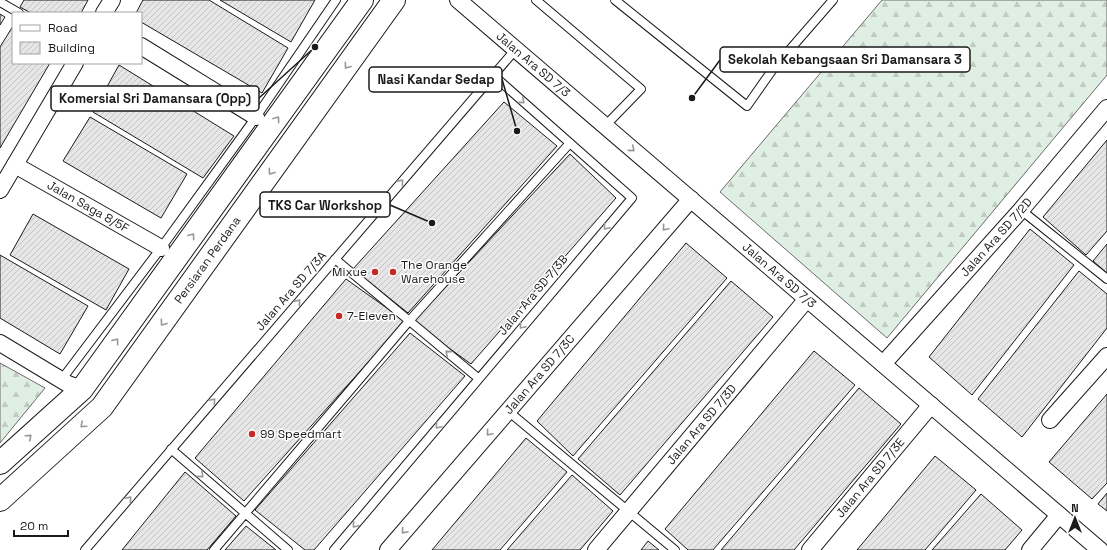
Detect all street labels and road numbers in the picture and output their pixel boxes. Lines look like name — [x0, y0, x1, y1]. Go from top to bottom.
street label: Jalan Ara SD 7/3 — [493, 28, 574, 101]
street label: Jalan Saga 8/5F — [44, 177, 132, 236]
street label: Jalan Ara SD 7/2D — [957, 194, 1036, 280]
street label: Persiaran Perdana — [171, 213, 244, 307]
street label: Jalan Ara SD 7/3 — [739, 239, 820, 311]
street label: Jalan Ara SD 7/3A — [252, 248, 330, 334]
street label: Jalan Ara SD 7/3B — [495, 251, 571, 339]
street label: Jalan Ara SD 7/3C — [501, 331, 579, 418]
street label: Jalan Ara SD 7/3D — [663, 381, 740, 468]
street label: Jalan Ara SD 7/3E — [832, 434, 908, 521]

